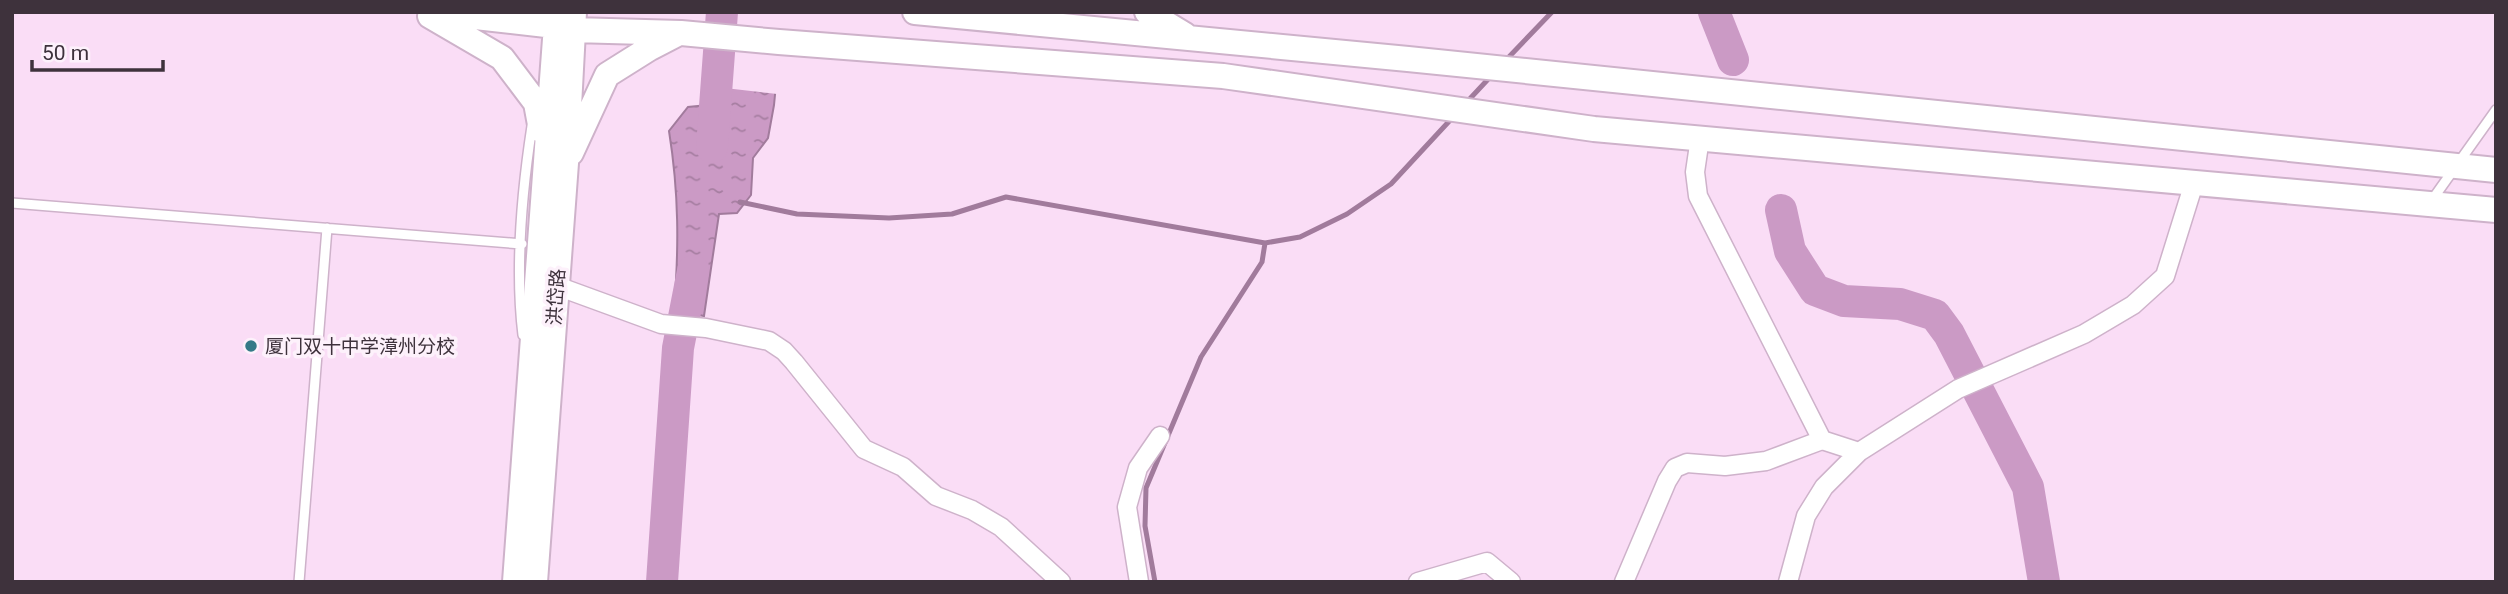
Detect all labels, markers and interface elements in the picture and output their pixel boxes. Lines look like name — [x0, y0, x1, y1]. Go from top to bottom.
scale bar — [32, 28, 163, 72]
text: 50 m — [42, 41, 89, 65]
street label: 洪岱路 — [543, 268, 569, 326]
place label: 厦门双十中学漳州分校 — [265, 335, 455, 358]
marker: 厦门双十中学漳州分校 — [243, 338, 259, 354]

